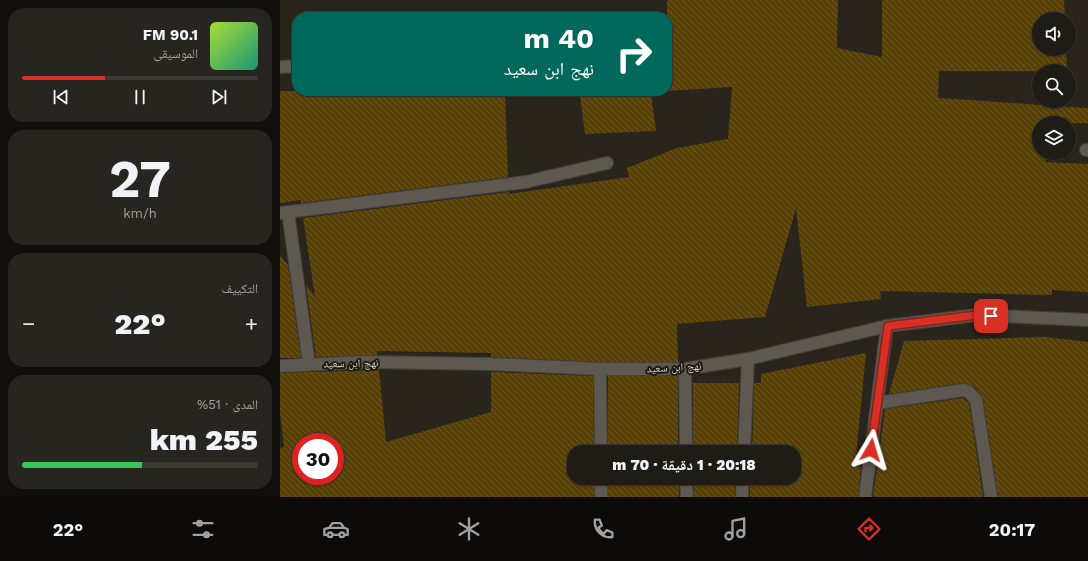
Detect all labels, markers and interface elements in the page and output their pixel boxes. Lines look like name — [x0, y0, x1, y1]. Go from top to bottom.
map controls — [1032, 12, 1076, 160]
button: sound — [1032, 12, 1076, 56]
text: 40 m — [524, 22, 594, 55]
text: 90.1 FM — [143, 26, 198, 44]
icon: right — [608, 28, 660, 80]
text: الموسيقى — [154, 46, 198, 61]
text: نهج ابن سعيد — [504, 58, 594, 79]
button: search — [1032, 64, 1076, 108]
icon: previous — [50, 86, 72, 108]
icon: pause — [129, 86, 151, 108]
icon: next — [208, 86, 230, 108]
button: layers — [1032, 116, 1076, 160]
text: 27 — [109, 149, 171, 210]
text: km/h — [123, 206, 157, 221]
text: التكييف — [222, 281, 258, 296]
pin — [974, 299, 1008, 333]
icon: arrive — [980, 305, 1002, 327]
text: 22° — [114, 306, 166, 341]
text: − — [22, 311, 35, 336]
text: + — [245, 311, 258, 336]
street label: نهج ابن سعيد — [323, 357, 379, 370]
street label: نهج ابن سعيد — [646, 360, 702, 375]
text: المدى · 51% — [197, 397, 258, 412]
text: 255 km — [150, 422, 258, 457]
position arrow — [850, 429, 892, 471]
speed limit sign: 30 — [292, 433, 344, 485]
text: 20:18 · 1 دقيقة · 70 m — [612, 456, 756, 474]
icon: filters — [189, 515, 217, 543]
icon: car — [322, 515, 350, 543]
icon: climate — [455, 515, 483, 543]
icon: phone — [589, 515, 617, 543]
icon: music — [722, 515, 750, 543]
icon: directions — [855, 515, 883, 543]
text: 22° — [53, 519, 83, 540]
text: 20:17 — [989, 519, 1035, 540]

